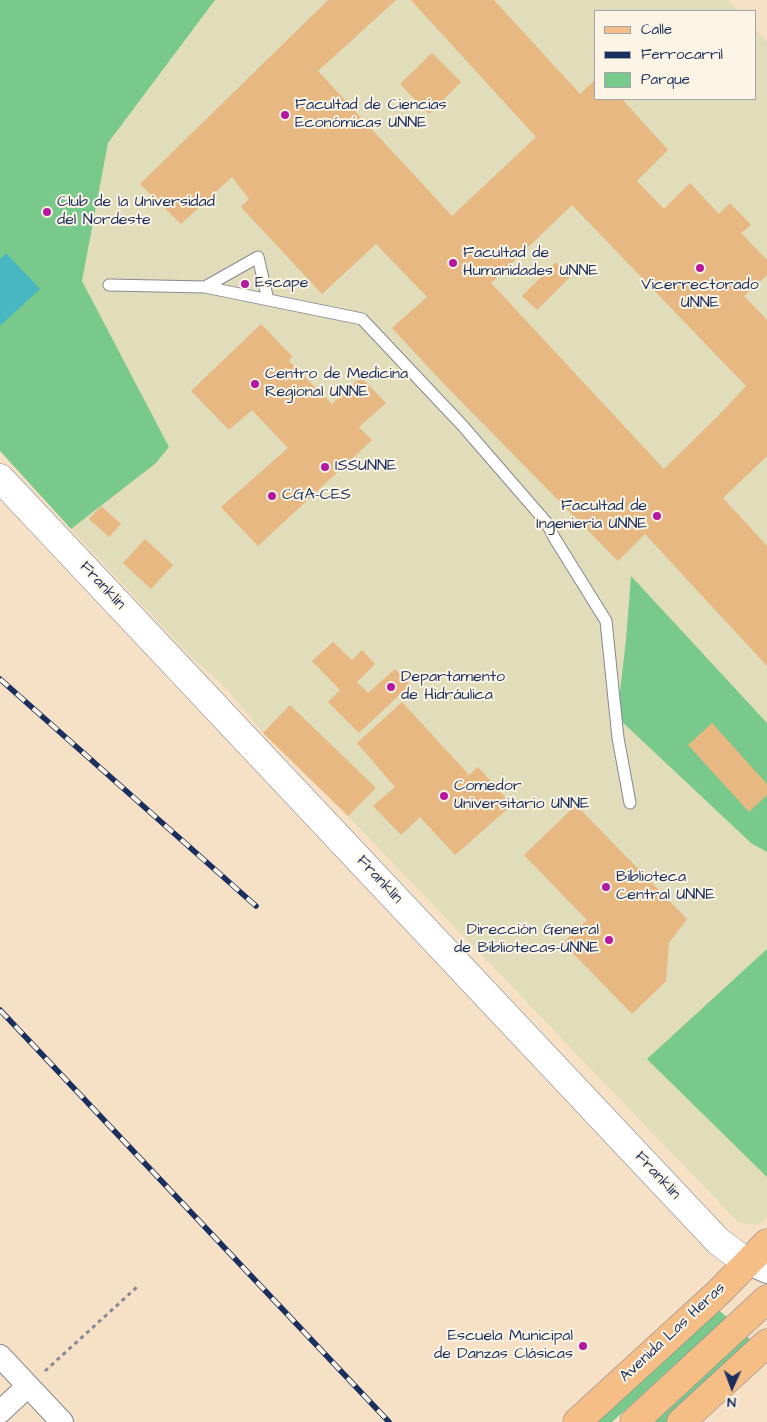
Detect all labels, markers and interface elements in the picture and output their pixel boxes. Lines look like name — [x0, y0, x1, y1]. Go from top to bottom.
legend — [594, 10, 757, 100]
text: Calle — [641, 19, 672, 40]
text: Ferrocarril — [641, 44, 723, 65]
text: Parque — [641, 69, 690, 90]
place label: Facultad de Ciencias Económicas UNNE — [295, 96, 447, 134]
marker: Facultad de Ciencias Económicas UNNE — [279, 109, 291, 121]
place label: Club de la Universidad del Nordeste — [57, 193, 215, 231]
marker: Club de la Universidad del Nordeste — [41, 206, 53, 218]
place label: Facultad de Humanidades UNNE — [463, 244, 598, 282]
marker: Facultad de Humanidades UNNE — [447, 257, 459, 269]
marker: Vicerrectorado UNNE — [694, 262, 706, 274]
place label: Escape — [255, 274, 308, 294]
place label: Vicerrectorado UNNE — [641, 276, 759, 314]
marker: Escape — [239, 278, 251, 290]
place label: Centro de Medicina Regional UNNE — [265, 365, 408, 403]
marker: Centro de Medicina Regional UNNE — [249, 378, 261, 390]
place label: ISSUNNE — [335, 457, 396, 477]
marker: ISSUNNE — [319, 461, 331, 473]
place label: CGA-CES — [282, 486, 351, 506]
marker: CGA-CES — [266, 490, 278, 502]
place label: Facultad de Ingeniería UNNE — [536, 497, 647, 535]
marker: Facultad de Ingeniería UNNE — [651, 510, 663, 522]
street label: Franklin — [75, 558, 129, 614]
place label: Departamento de Hidráulica — [401, 668, 505, 706]
marker: Departamento de Hidráulica — [385, 681, 397, 693]
place label: Comedor Universitario UNNE — [454, 777, 589, 815]
marker: Comedor Universitario UNNE — [438, 790, 450, 802]
street label: Franklin — [352, 852, 406, 908]
place label: Biblioteca Central UNNE — [616, 868, 715, 906]
marker: Biblioteca Central UNNE — [600, 881, 612, 893]
place label: Dirección General de Bibliotecas-UNNE — [454, 921, 599, 959]
marker: Dirección General de Bibliotecas-UNNE — [603, 934, 615, 946]
street label: Franklin — [630, 1148, 684, 1204]
street label: Avenida Las Heras — [616, 1279, 730, 1387]
place label: Escuela Municipal de Danzas Clásicas — [434, 1327, 573, 1365]
marker: Escuela Municipal de Danzas Clásicas — [577, 1340, 589, 1352]
north arrow — [707, 1362, 757, 1412]
text: N — [727, 1392, 736, 1412]

